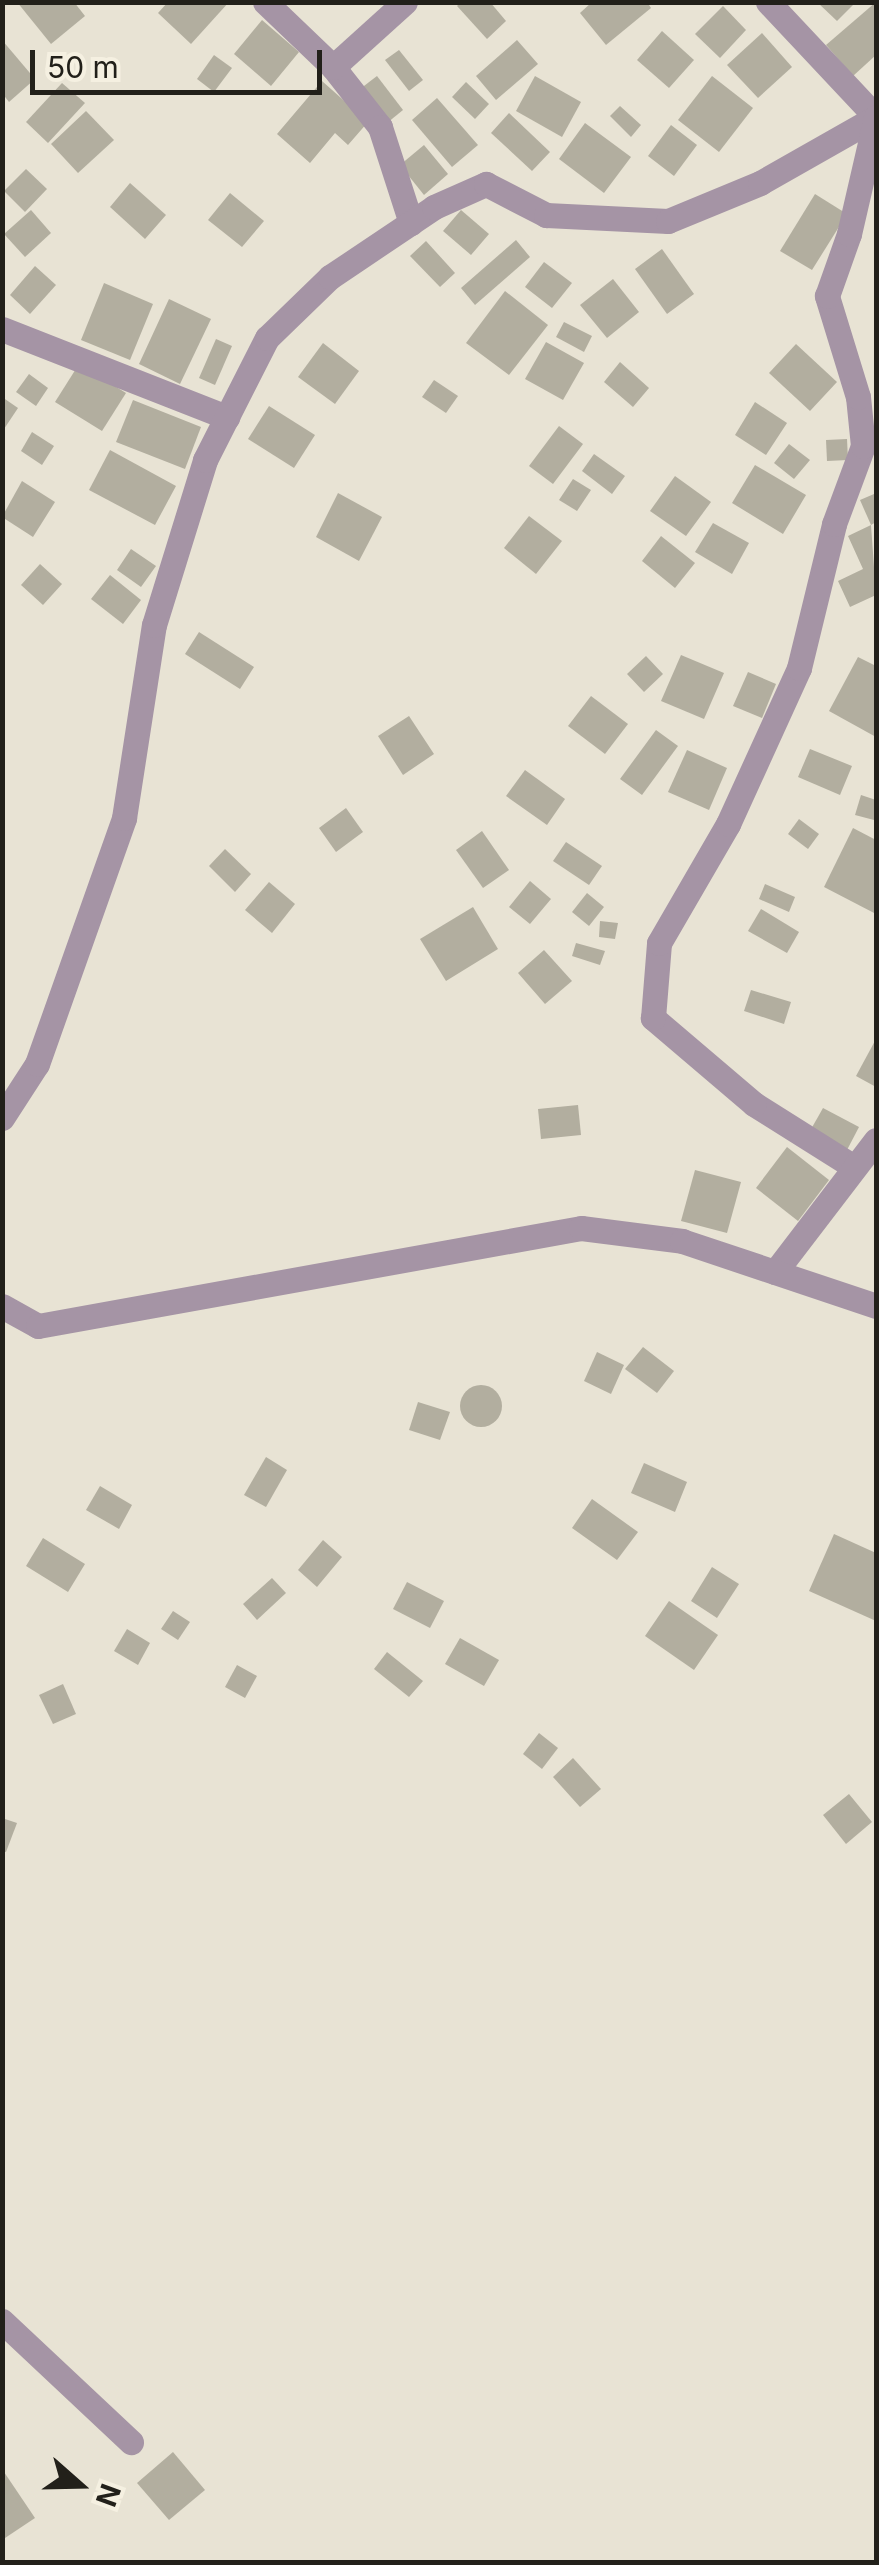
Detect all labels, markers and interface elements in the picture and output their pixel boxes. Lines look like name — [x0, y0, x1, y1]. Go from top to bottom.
scale bar — [35, 30, 328, 92]
text: 50 m — [47, 49, 119, 85]
north arrow — [30, 2435, 130, 2535]
text: N — [89, 2479, 128, 2511]

